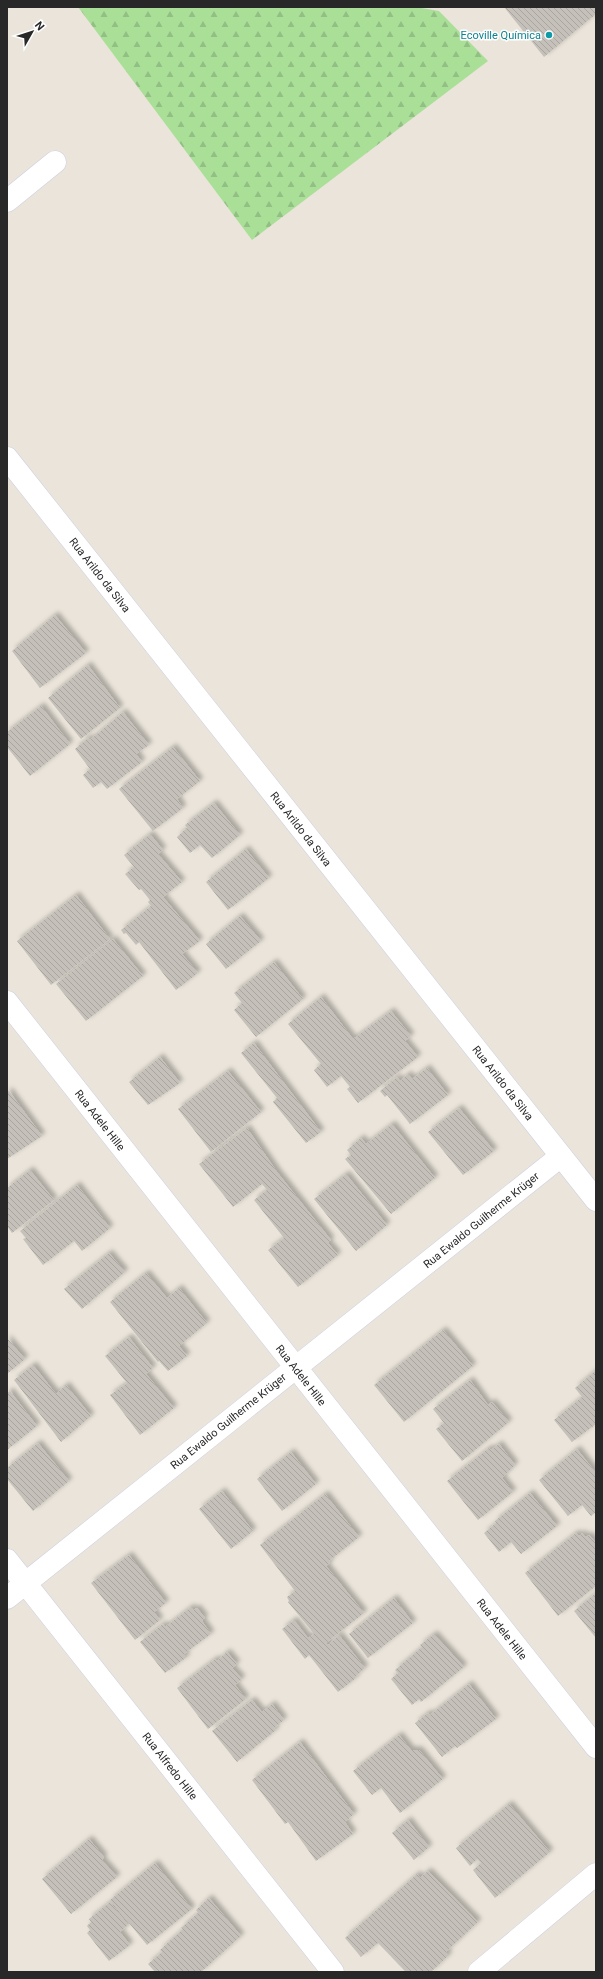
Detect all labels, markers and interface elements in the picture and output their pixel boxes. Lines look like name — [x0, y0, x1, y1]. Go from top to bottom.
north arrow — [12, 12, 52, 52]
text: N — [32, 19, 47, 33]
place label: Ecoville Química — [461, 29, 541, 42]
marker: Ecoville Química — [544, 30, 554, 40]
street label: Rua Arildo da Silva — [66, 535, 133, 615]
street label: Rua Arildo da Silva — [267, 789, 334, 869]
street label: Rua Arildo da Silva — [469, 1043, 536, 1123]
street label: Rua Adele Hille — [72, 1087, 128, 1153]
street label: Rua Ewaldo Guilherme Krüger — [421, 1170, 542, 1271]
street label: Rua Adele Hille — [273, 1342, 329, 1408]
street label: Rua Ewaldo Guilherme Krüger — [168, 1371, 289, 1472]
street label: Rua Adele Hille — [474, 1596, 530, 1662]
street label: Rua Alfredo Hille — [139, 1730, 200, 1803]

